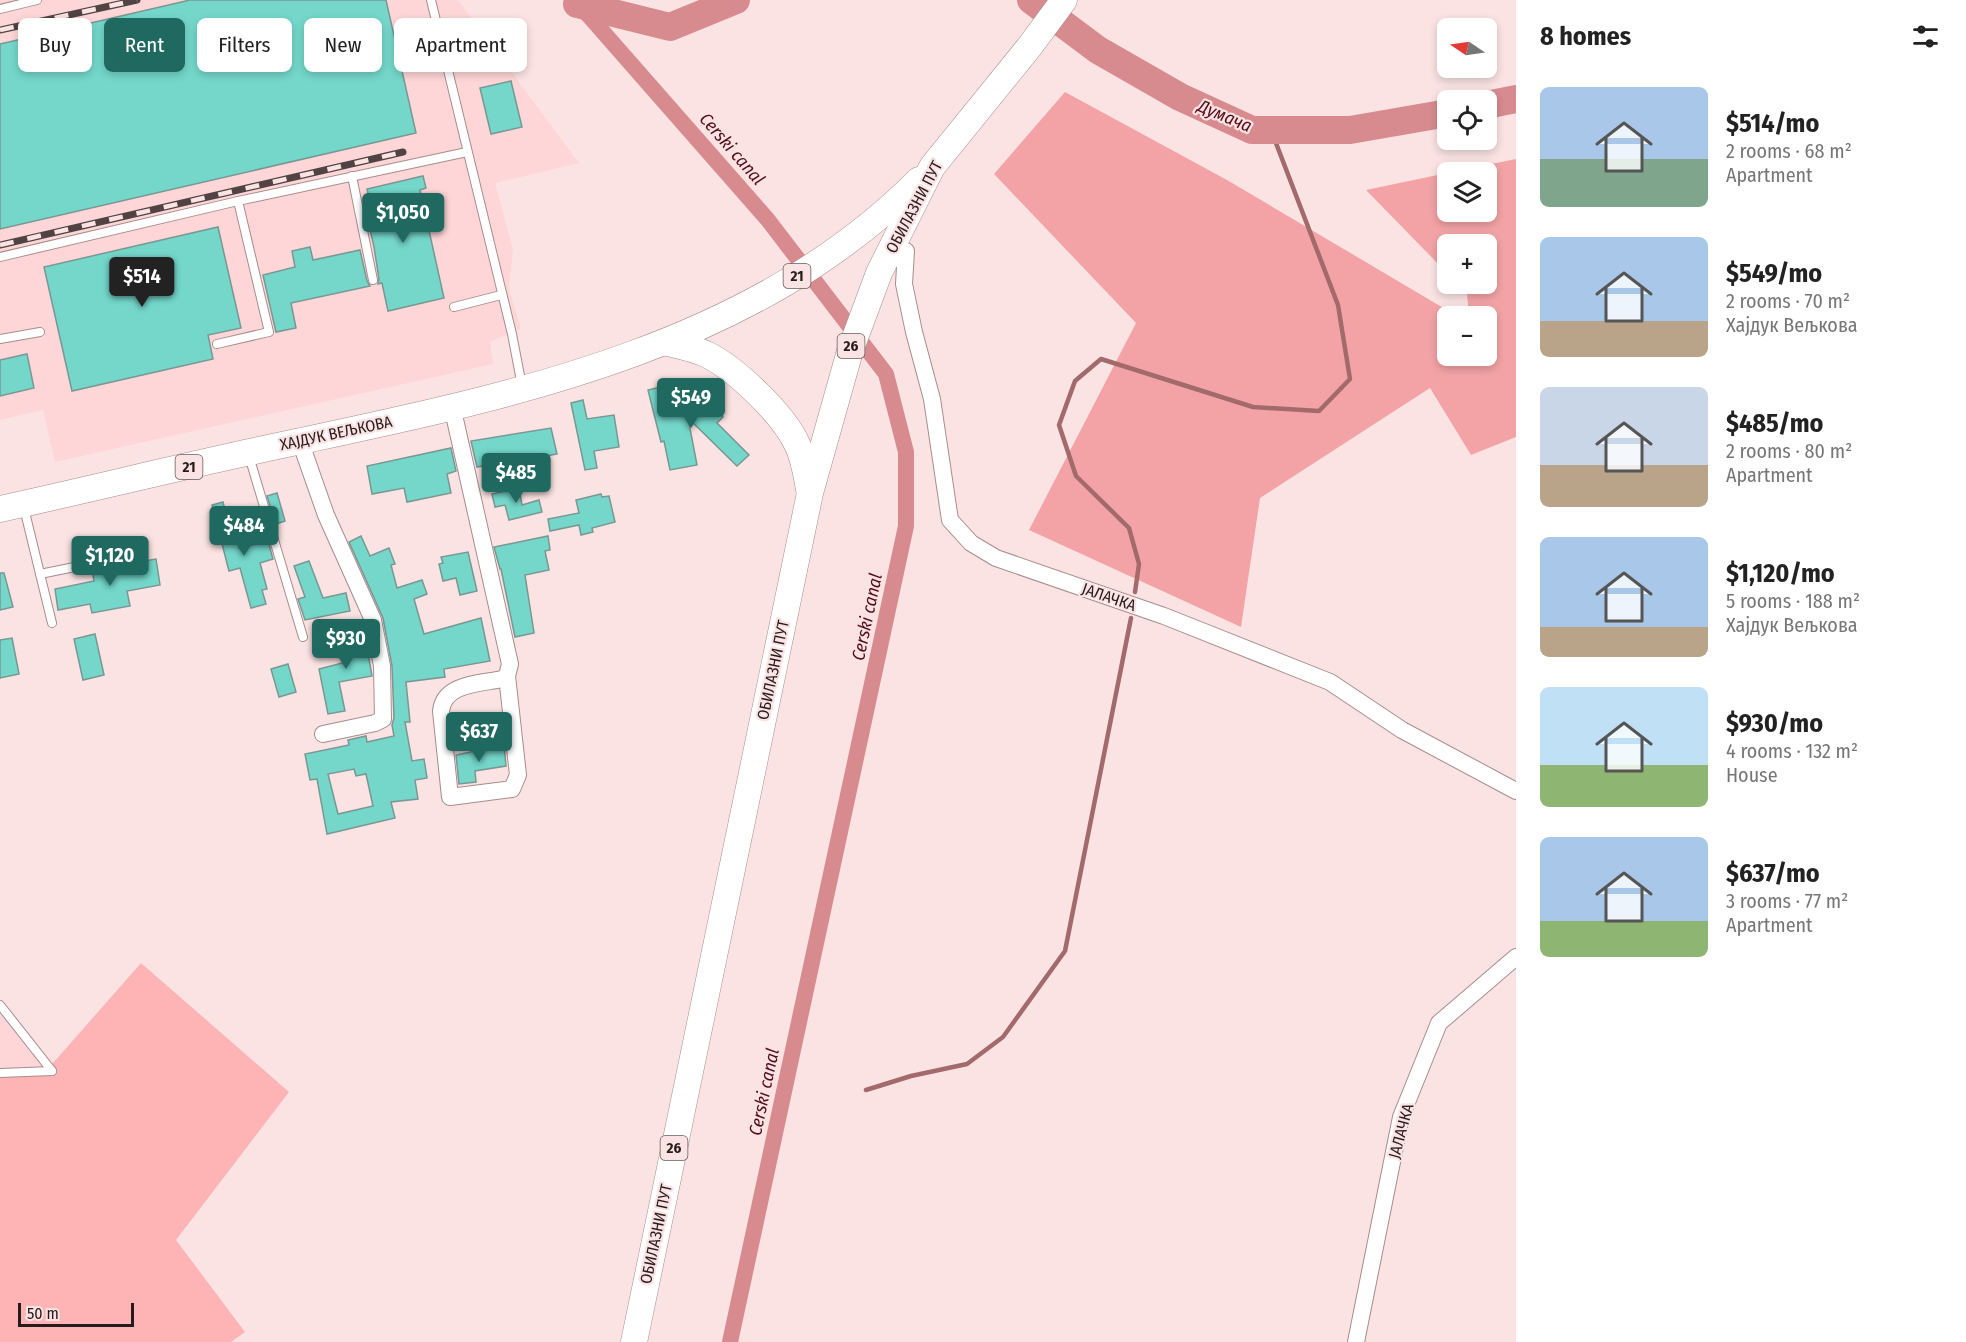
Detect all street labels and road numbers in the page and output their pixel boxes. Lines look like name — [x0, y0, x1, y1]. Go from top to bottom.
street label: ОБИЛАЗНИ ПУТ — [882, 157, 947, 256]
road number: 21 — [784, 264, 810, 288]
road number: 26 — [838, 334, 864, 358]
street label: ХАЈДУК ВЕЉКОВА — [278, 412, 394, 454]
road number: 21 — [176, 455, 202, 479]
street label: ЈАЛАЧКА — [1079, 579, 1139, 615]
street label: ОБИЛАЗНИ ПУТ — [753, 618, 793, 722]
street label: ЈАЛАЧКА — [1385, 1101, 1418, 1160]
road number: 26 — [660, 1136, 688, 1160]
street label: ОБИЛАЗНИ ПУТ — [636, 1182, 676, 1286]

